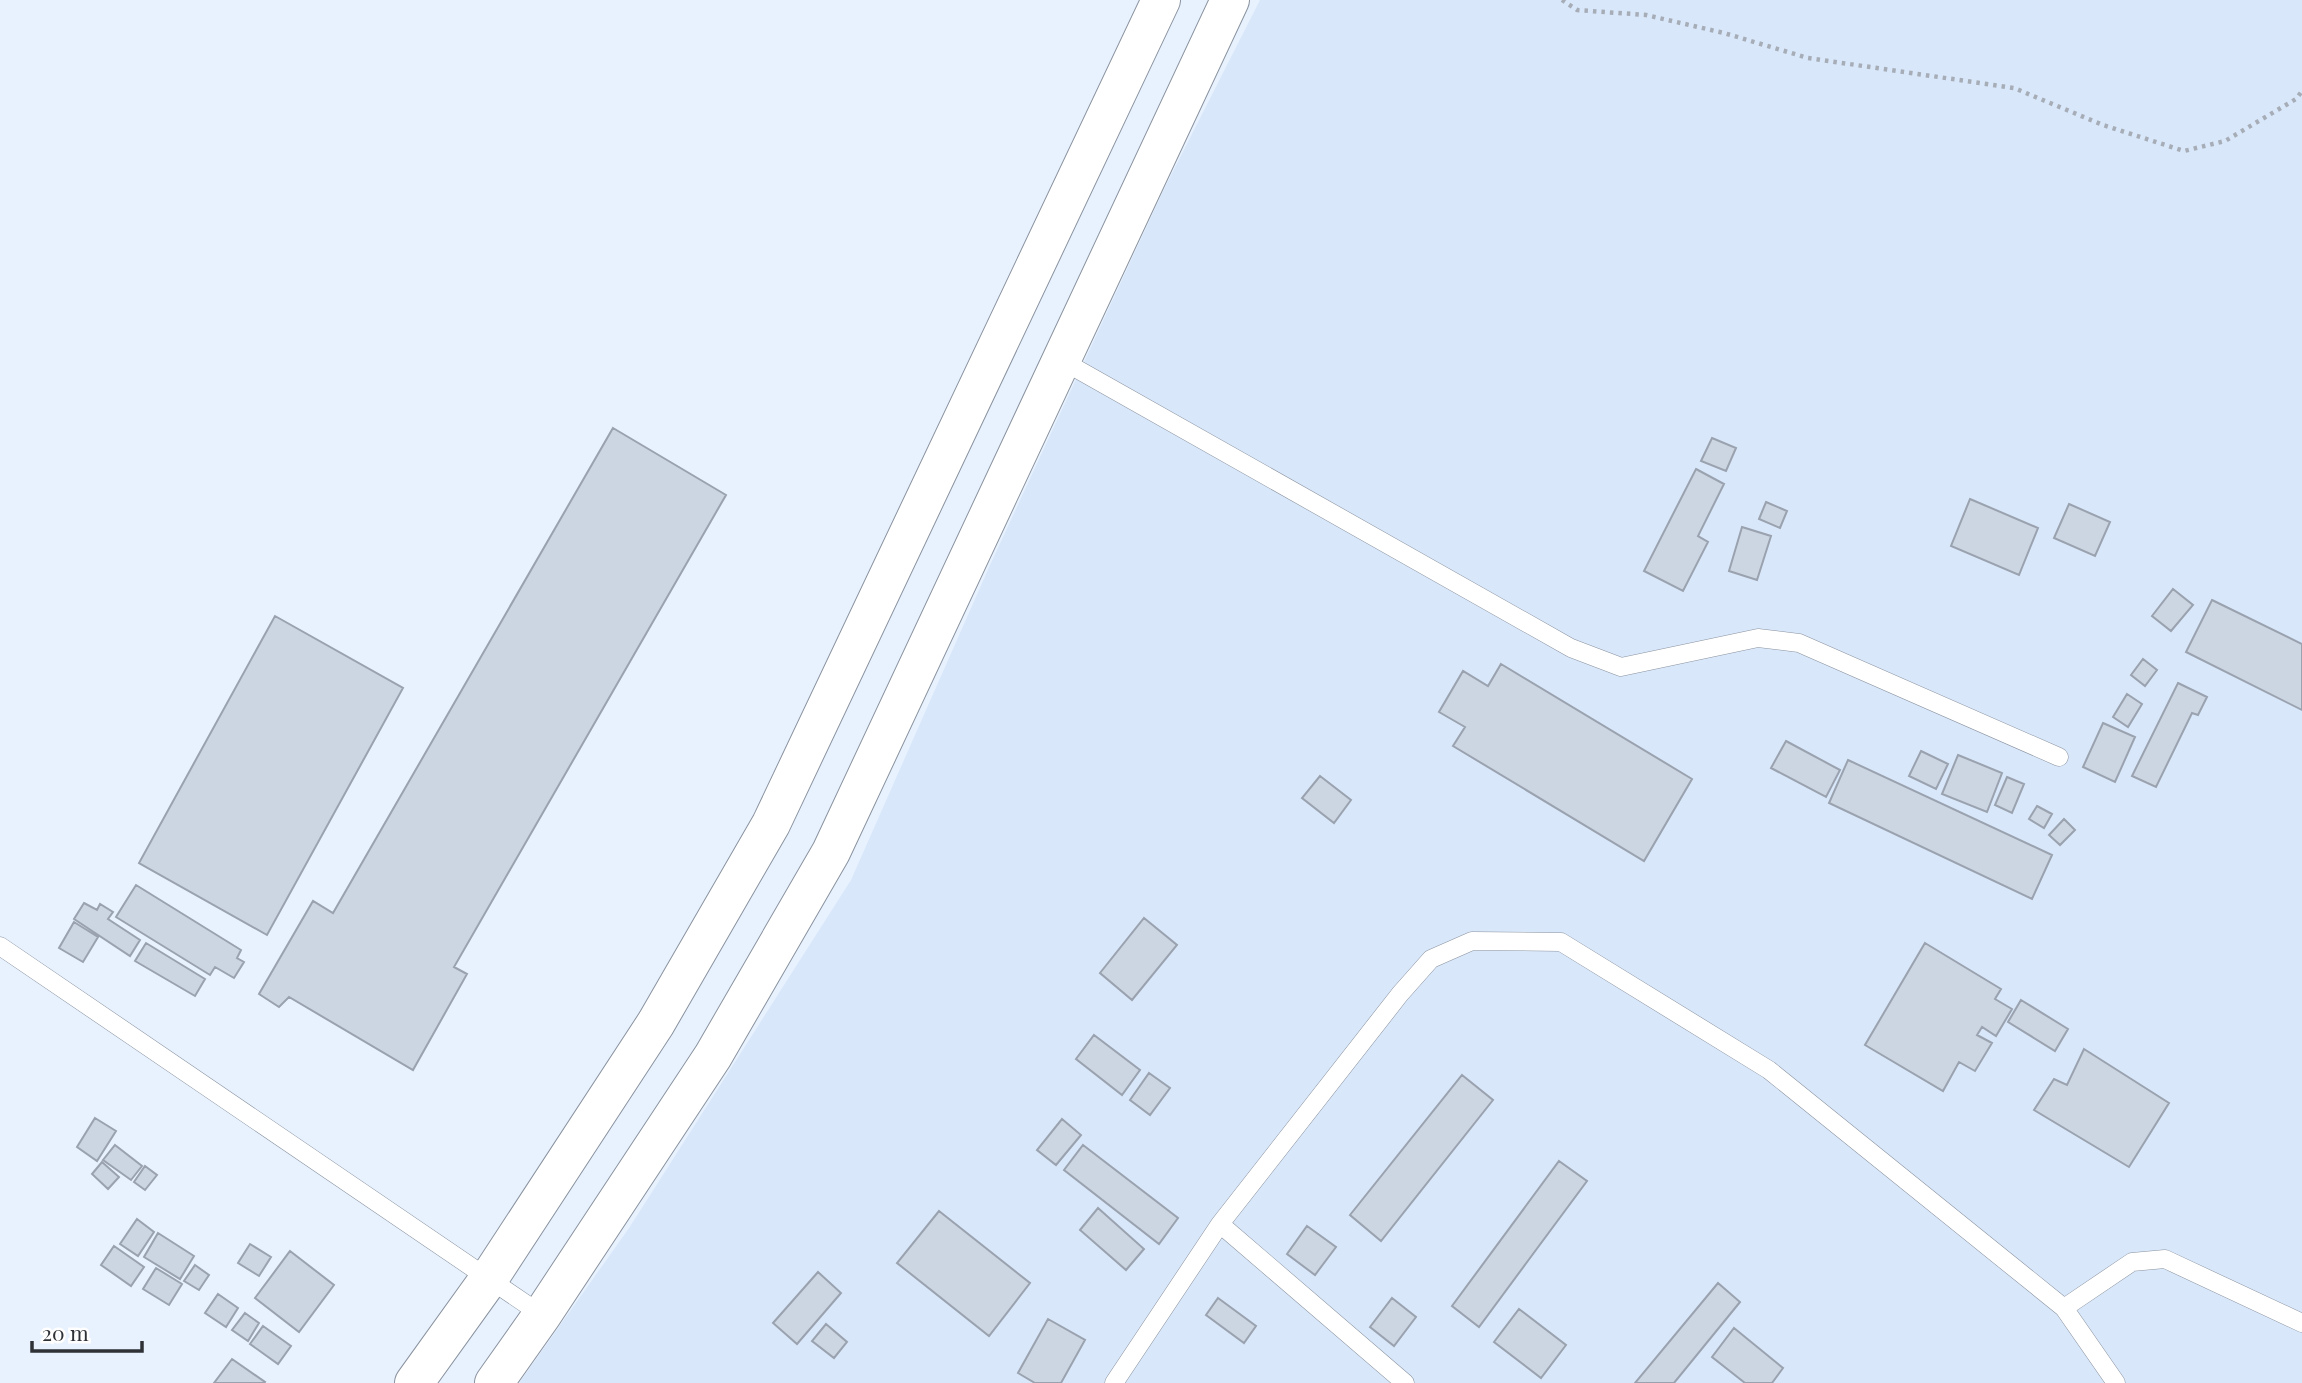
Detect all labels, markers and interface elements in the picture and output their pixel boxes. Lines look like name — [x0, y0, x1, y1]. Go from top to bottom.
scale bar — [32, 1310, 142, 1354]
text: 20 m — [42, 1318, 89, 1346]

